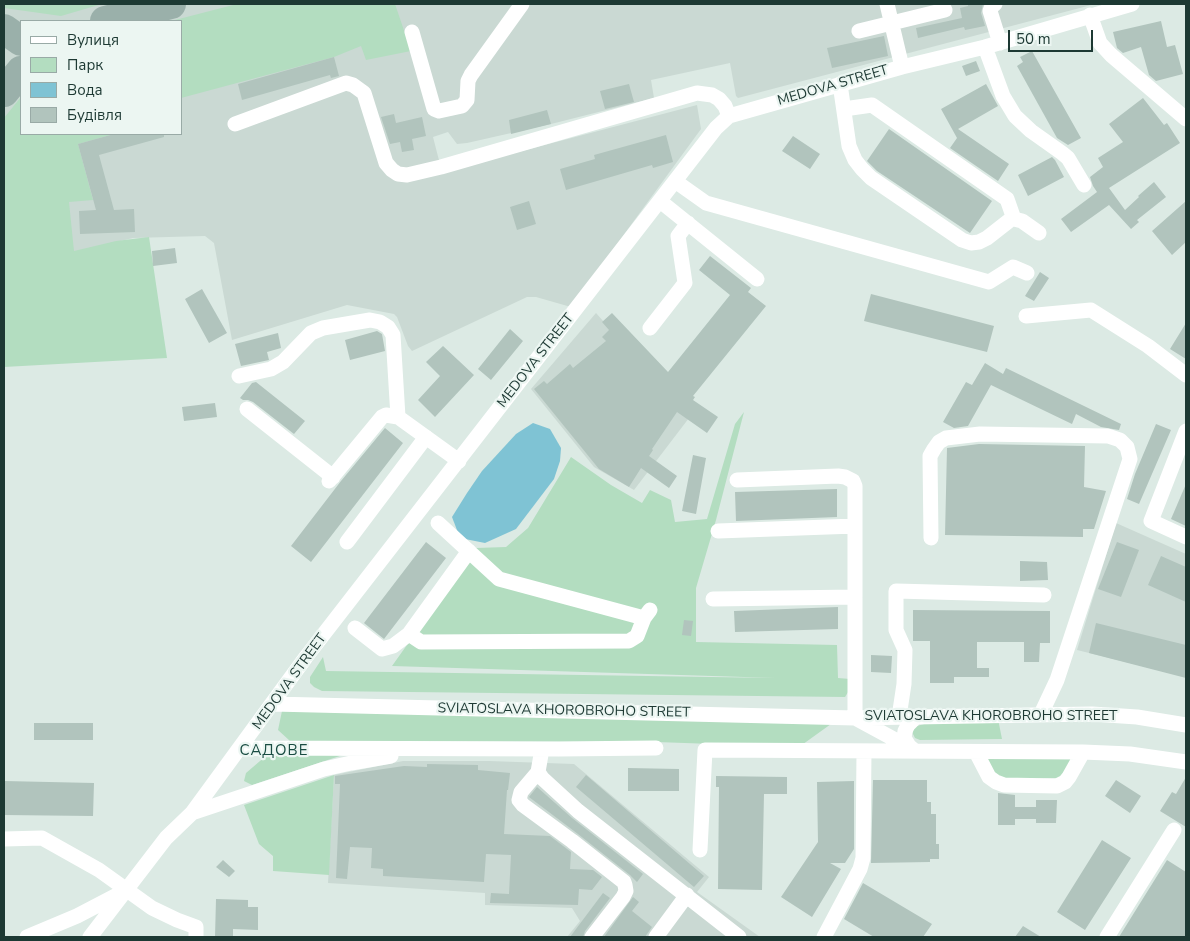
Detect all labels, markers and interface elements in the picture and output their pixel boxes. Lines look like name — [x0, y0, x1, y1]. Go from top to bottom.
legend — [20, 20, 182, 135]
scale bar — [1010, 20, 1095, 52]
text: 50 m — [1016, 29, 1051, 49]
text: Вулиця — [67, 30, 119, 50]
text: Парк — [67, 55, 103, 75]
street label: MEDOVA STREET — [776, 62, 890, 110]
text: Вода — [67, 80, 103, 100]
text: Будівля — [67, 105, 122, 125]
street label: MEDOVA STREET — [494, 311, 578, 411]
street label: MEDOVA STREET — [250, 631, 330, 733]
street label: SVIATOSLAVA KHOROBROHO STREET — [437, 700, 691, 722]
street label: SVIATOSLAVA KHOROBROHO STREET — [865, 709, 1117, 725]
district label: САДОВЕ — [239, 742, 309, 760]

